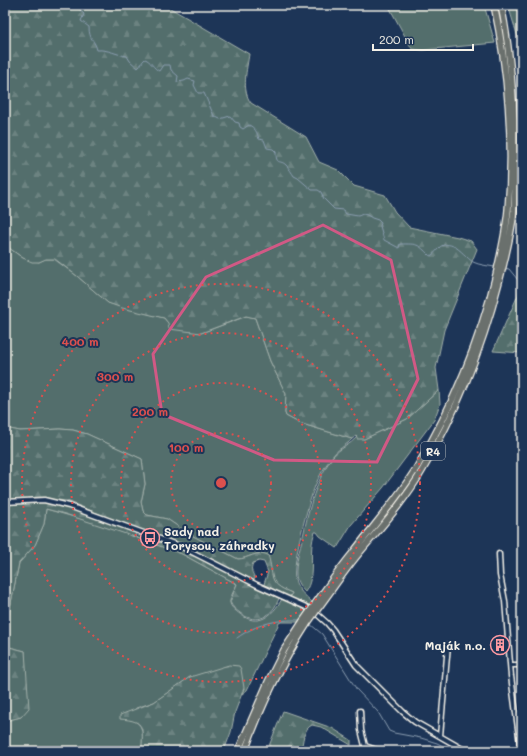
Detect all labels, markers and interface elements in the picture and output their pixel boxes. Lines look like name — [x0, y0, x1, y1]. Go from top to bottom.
scale bar — [373, 26, 473, 52]
text: 200 m — [379, 31, 414, 47]
text: 400 m — [62, 333, 98, 349]
text: 300 m — [97, 368, 133, 384]
text: 200 m — [132, 403, 168, 419]
text: 100 m — [169, 439, 203, 455]
road number: R4 — [421, 442, 445, 460]
centre of rings — [214, 476, 228, 490]
place label: Sady nad Torysou, záhradky — [164, 523, 275, 553]
bus stop icon: Sady nad Torysou, záhradky — [139, 527, 161, 549]
building icon: Maják n.o. — [489, 634, 511, 656]
place label: Maják n.o. — [425, 637, 486, 653]

